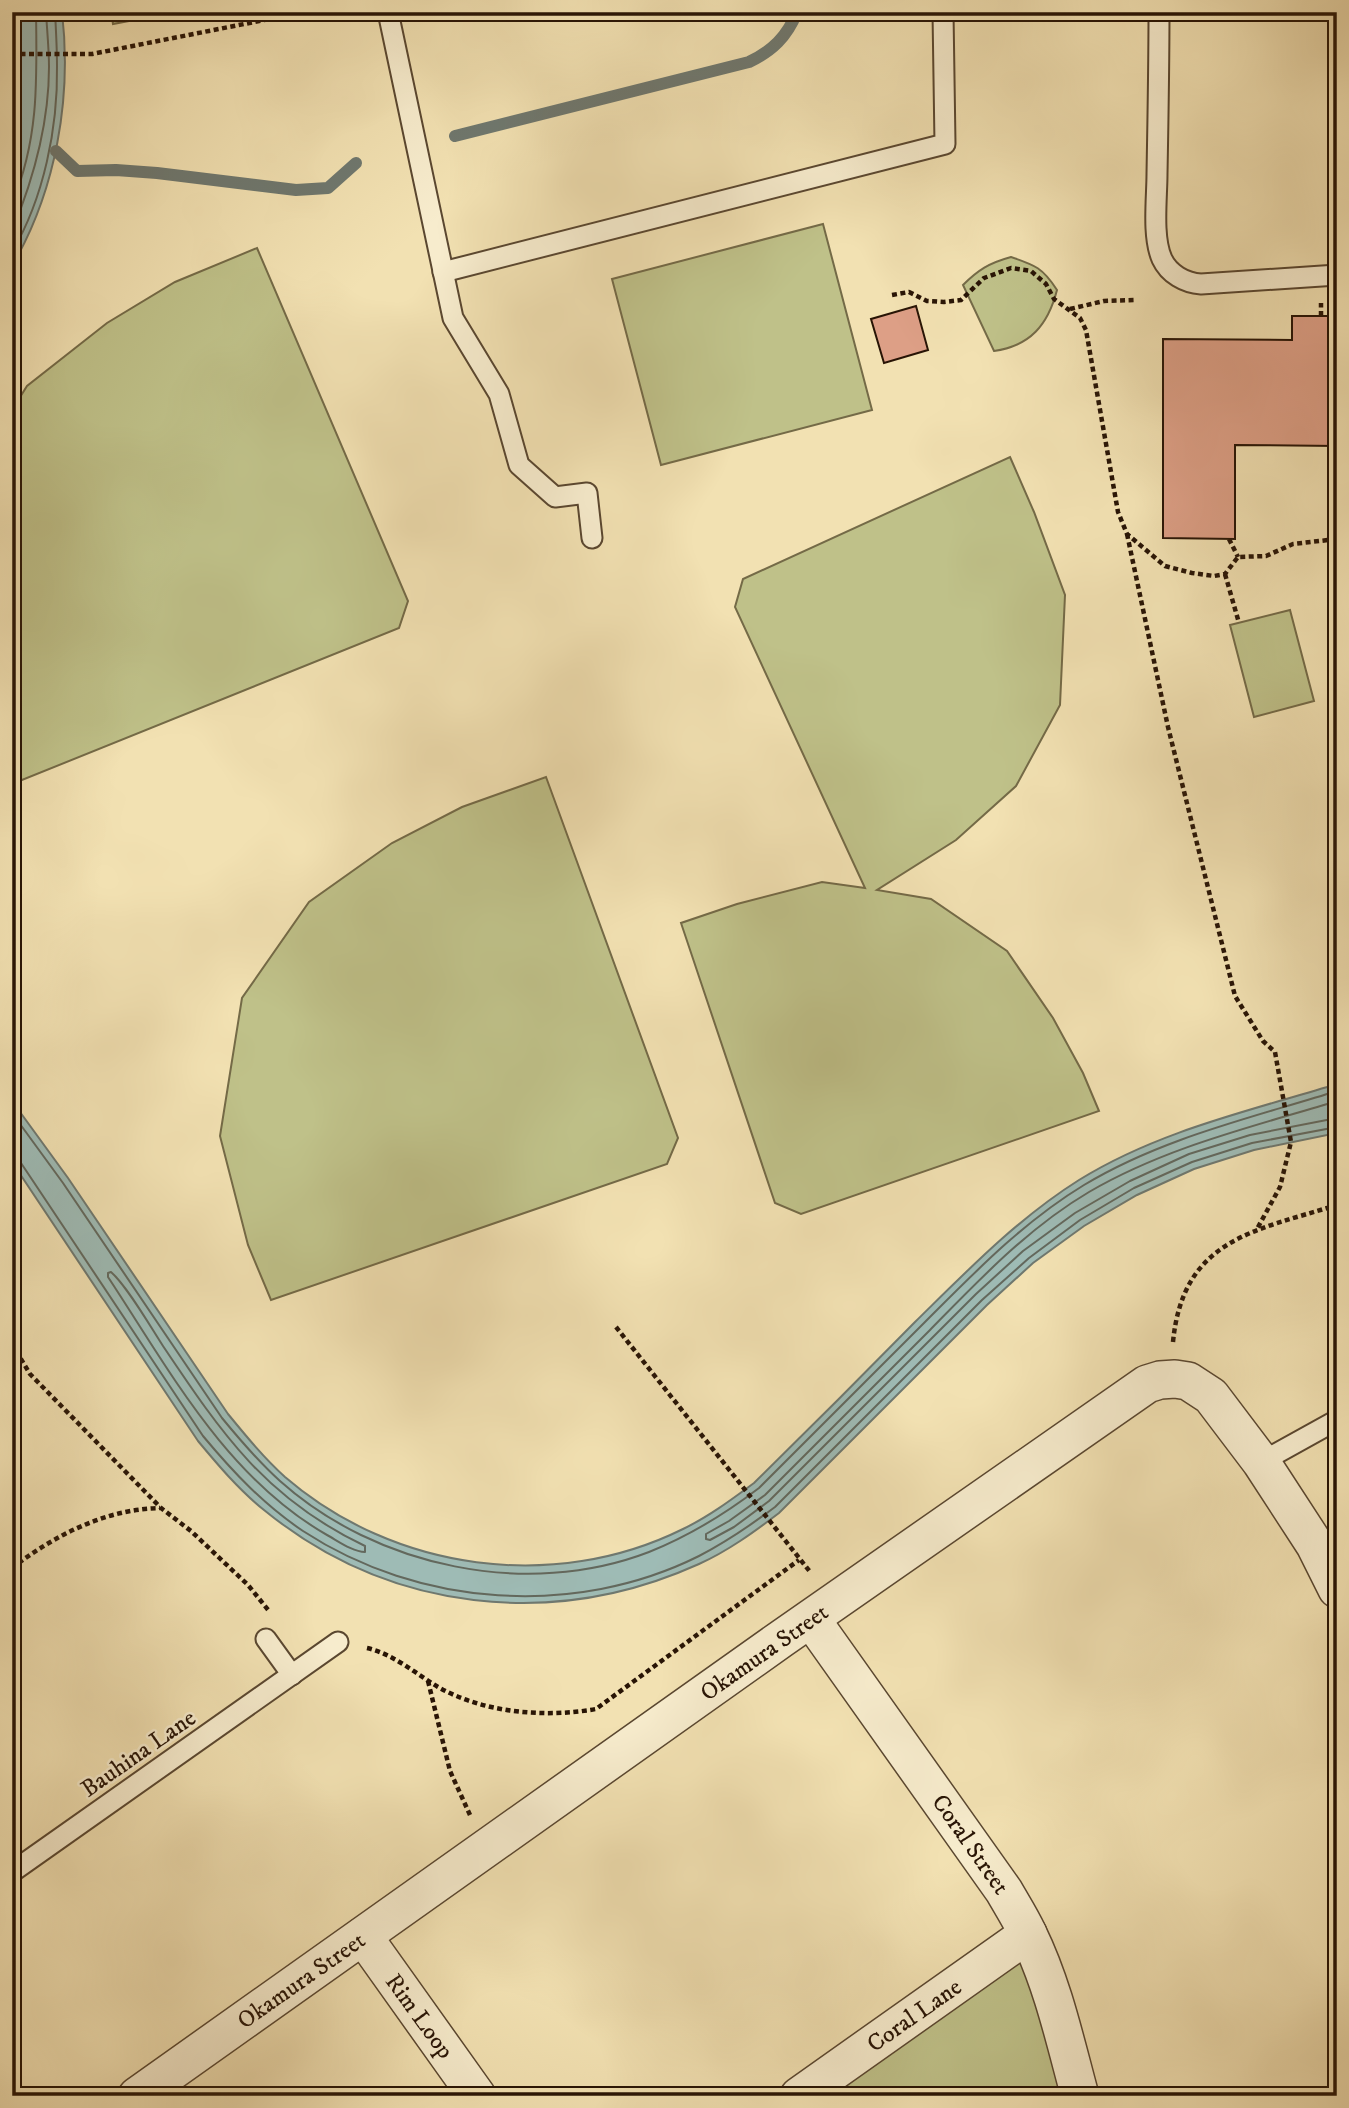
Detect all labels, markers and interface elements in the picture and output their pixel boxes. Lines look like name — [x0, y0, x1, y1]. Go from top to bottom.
street label: Okamura Street — [695, 1597, 835, 1708]
street label: Bauhina Lane — [75, 1703, 202, 1804]
street label: Coral Street — [925, 1789, 1016, 1901]
street label: Okamura Street — [232, 1925, 372, 2036]
street label: Rim Loop — [378, 1968, 460, 2065]
street label: Coral Lane — [861, 1972, 968, 2059]

